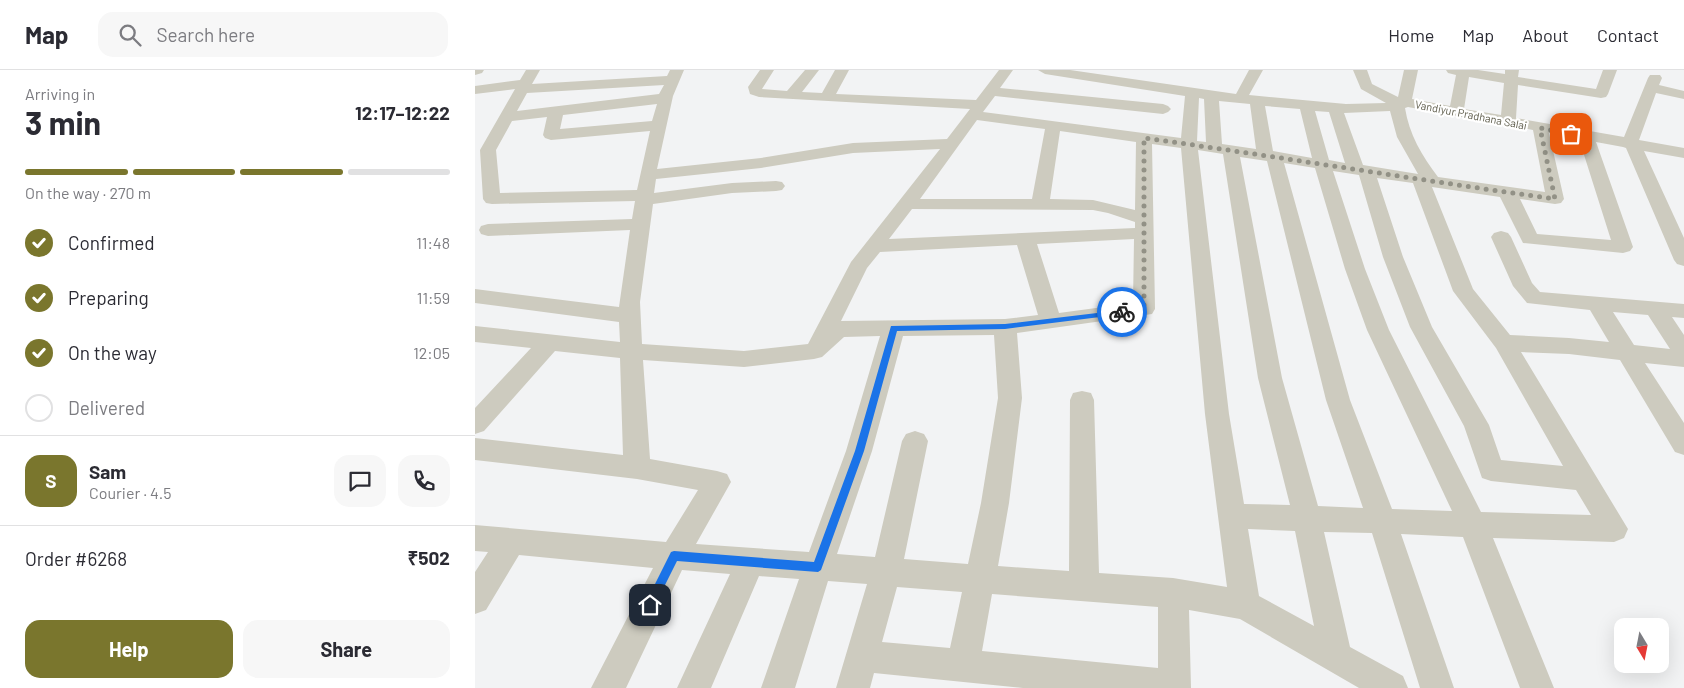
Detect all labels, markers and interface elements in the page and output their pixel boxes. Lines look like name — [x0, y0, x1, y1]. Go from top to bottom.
search box — [98, 12, 448, 57]
text: Map — [25, 20, 68, 49]
icon: search — [116, 21, 144, 49]
text: Search here — [156, 23, 255, 46]
text: Home — [1388, 24, 1434, 46]
text: Map — [1462, 24, 1494, 46]
text: About — [1522, 24, 1569, 46]
text: Contact — [1597, 24, 1659, 46]
text: Arriving in — [25, 84, 95, 103]
street label: Vandiyur Pradhana Salai — [1414, 97, 1528, 132]
text: 12:17–12:22 — [355, 101, 450, 124]
text: 3 min — [25, 103, 101, 141]
pin — [1550, 113, 1592, 155]
icon: bag — [1557, 120, 1585, 148]
text: On the way · 270 m — [25, 183, 151, 202]
icon: check — [25, 229, 53, 257]
text: Confirmed — [68, 231, 155, 254]
text: 11:48 — [416, 233, 450, 252]
icon: check — [25, 284, 53, 312]
text: Preparing — [68, 286, 149, 309]
courier — [1097, 287, 1147, 337]
text: 11:59 — [417, 288, 450, 307]
icon: bike — [1108, 298, 1136, 326]
icon: check — [25, 339, 53, 367]
text: On the way — [68, 341, 157, 364]
text: 12:05 — [413, 343, 450, 362]
text: Delivered — [68, 396, 145, 419]
button: chat — [334, 455, 386, 507]
button: phone — [398, 455, 450, 507]
text: Sam — [89, 460, 126, 483]
text: S — [45, 469, 57, 492]
text: Courier · 4.5 — [89, 483, 172, 502]
text: ₹502 — [407, 546, 450, 569]
text: Order #6268 — [25, 547, 127, 570]
pin — [629, 584, 671, 626]
icon: home — [636, 591, 664, 619]
north arrow — [1614, 618, 1669, 672]
map controls — [1614, 618, 1669, 673]
button: Help — [25, 620, 233, 678]
button: Share — [243, 620, 450, 678]

